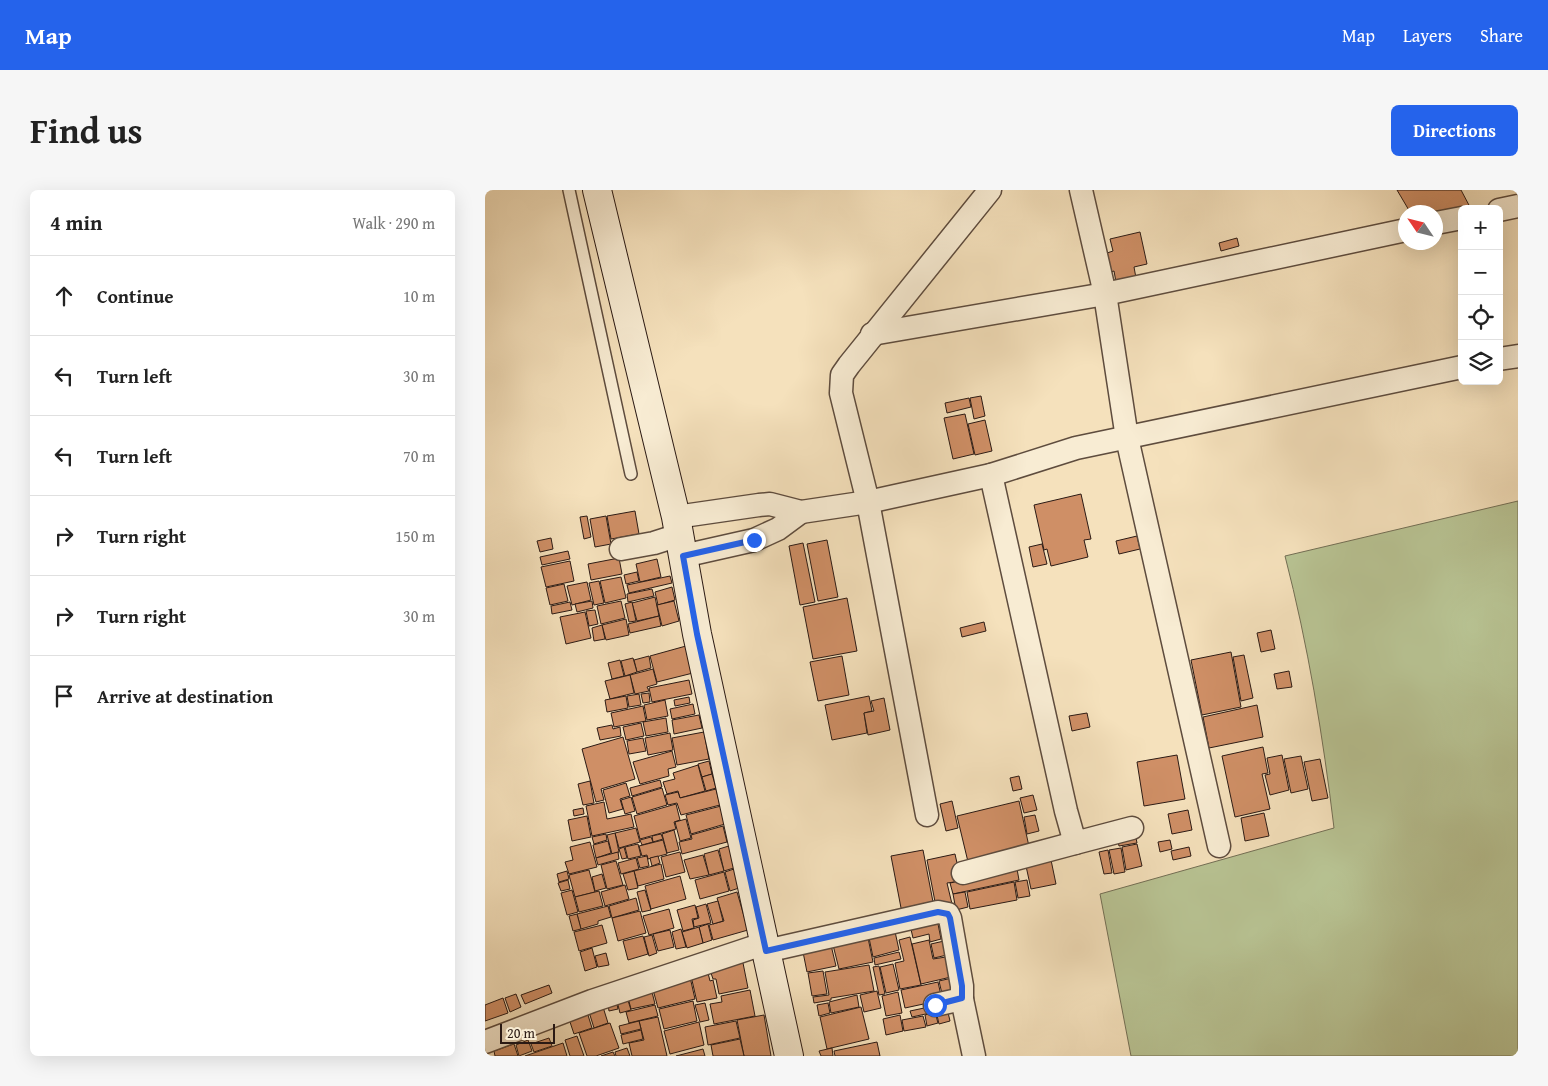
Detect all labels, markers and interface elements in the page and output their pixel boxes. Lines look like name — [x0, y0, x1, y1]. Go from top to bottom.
text: Map — [25, 18, 72, 53]
text: Map — [1342, 22, 1375, 49]
text: Layers — [1403, 22, 1452, 49]
text: Share — [1480, 22, 1523, 49]
text: Find us — [30, 105, 143, 156]
button: Directions — [1391, 105, 1518, 156]
north arrow — [1398, 205, 1443, 250]
map controls — [1458, 205, 1503, 385]
button: + — [1458, 205, 1503, 250]
text: 4 min — [50, 207, 102, 238]
text: Walk · 290 m — [352, 211, 435, 235]
button: − — [1458, 250, 1503, 295]
icon: ahead — [50, 282, 78, 310]
text: Continue — [97, 282, 174, 310]
text: 10 m — [403, 284, 435, 308]
button: locate — [1458, 295, 1503, 340]
button: layers — [1458, 340, 1503, 385]
icon: left — [50, 362, 78, 390]
text: Turn left — [97, 362, 172, 390]
text: 30 m — [403, 364, 435, 388]
icon: left — [50, 442, 78, 470]
text: Turn left — [97, 442, 172, 470]
text: 70 m — [403, 444, 435, 468]
icon: right — [50, 522, 78, 550]
text: Turn right — [97, 522, 186, 550]
text: 150 m — [395, 524, 435, 548]
route end — [743, 529, 766, 552]
icon: right — [50, 602, 78, 630]
text: Turn right — [97, 602, 186, 630]
text: 30 m — [403, 604, 435, 628]
icon: arrive — [50, 682, 78, 710]
text: Arrive at destination — [97, 682, 273, 710]
route start — [924, 994, 947, 1017]
scale bar — [500, 1021, 555, 1044]
text: 20 m — [507, 1023, 535, 1043]

